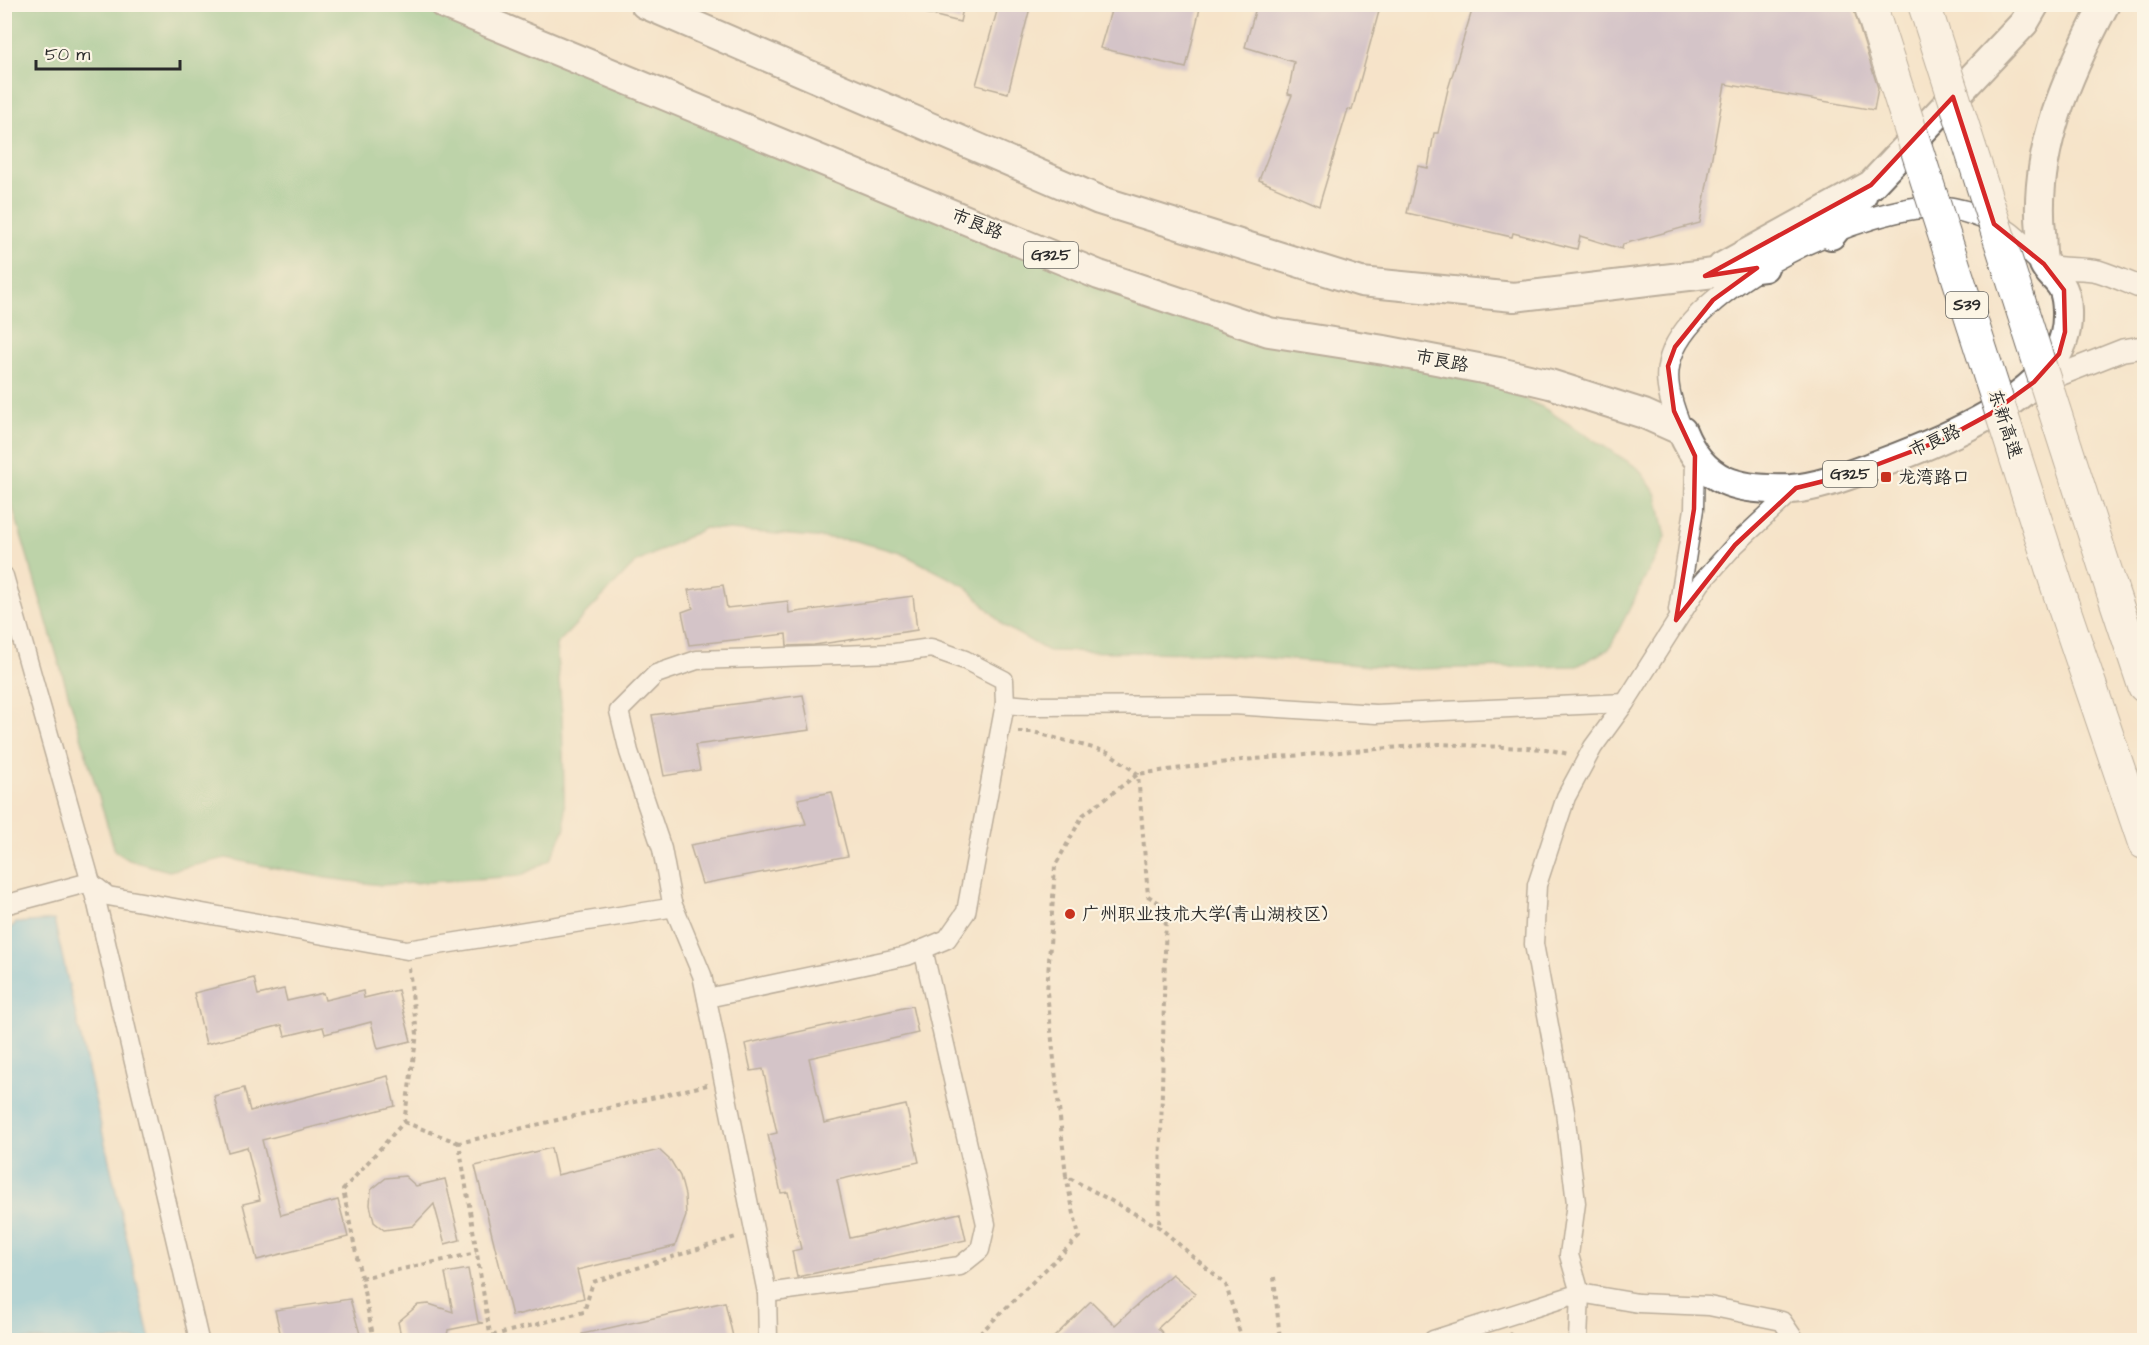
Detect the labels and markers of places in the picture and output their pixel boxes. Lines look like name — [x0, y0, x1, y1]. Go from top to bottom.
place label: 龙湾路口 — [1898, 465, 1970, 490]
marker: 龙湾路口 — [1879, 470, 1893, 484]
place label: 广州职业技术大学(青山湖校区) — [1082, 902, 1328, 927]
marker: 广州职业技术大学(青山湖校区) — [1063, 907, 1077, 921]

